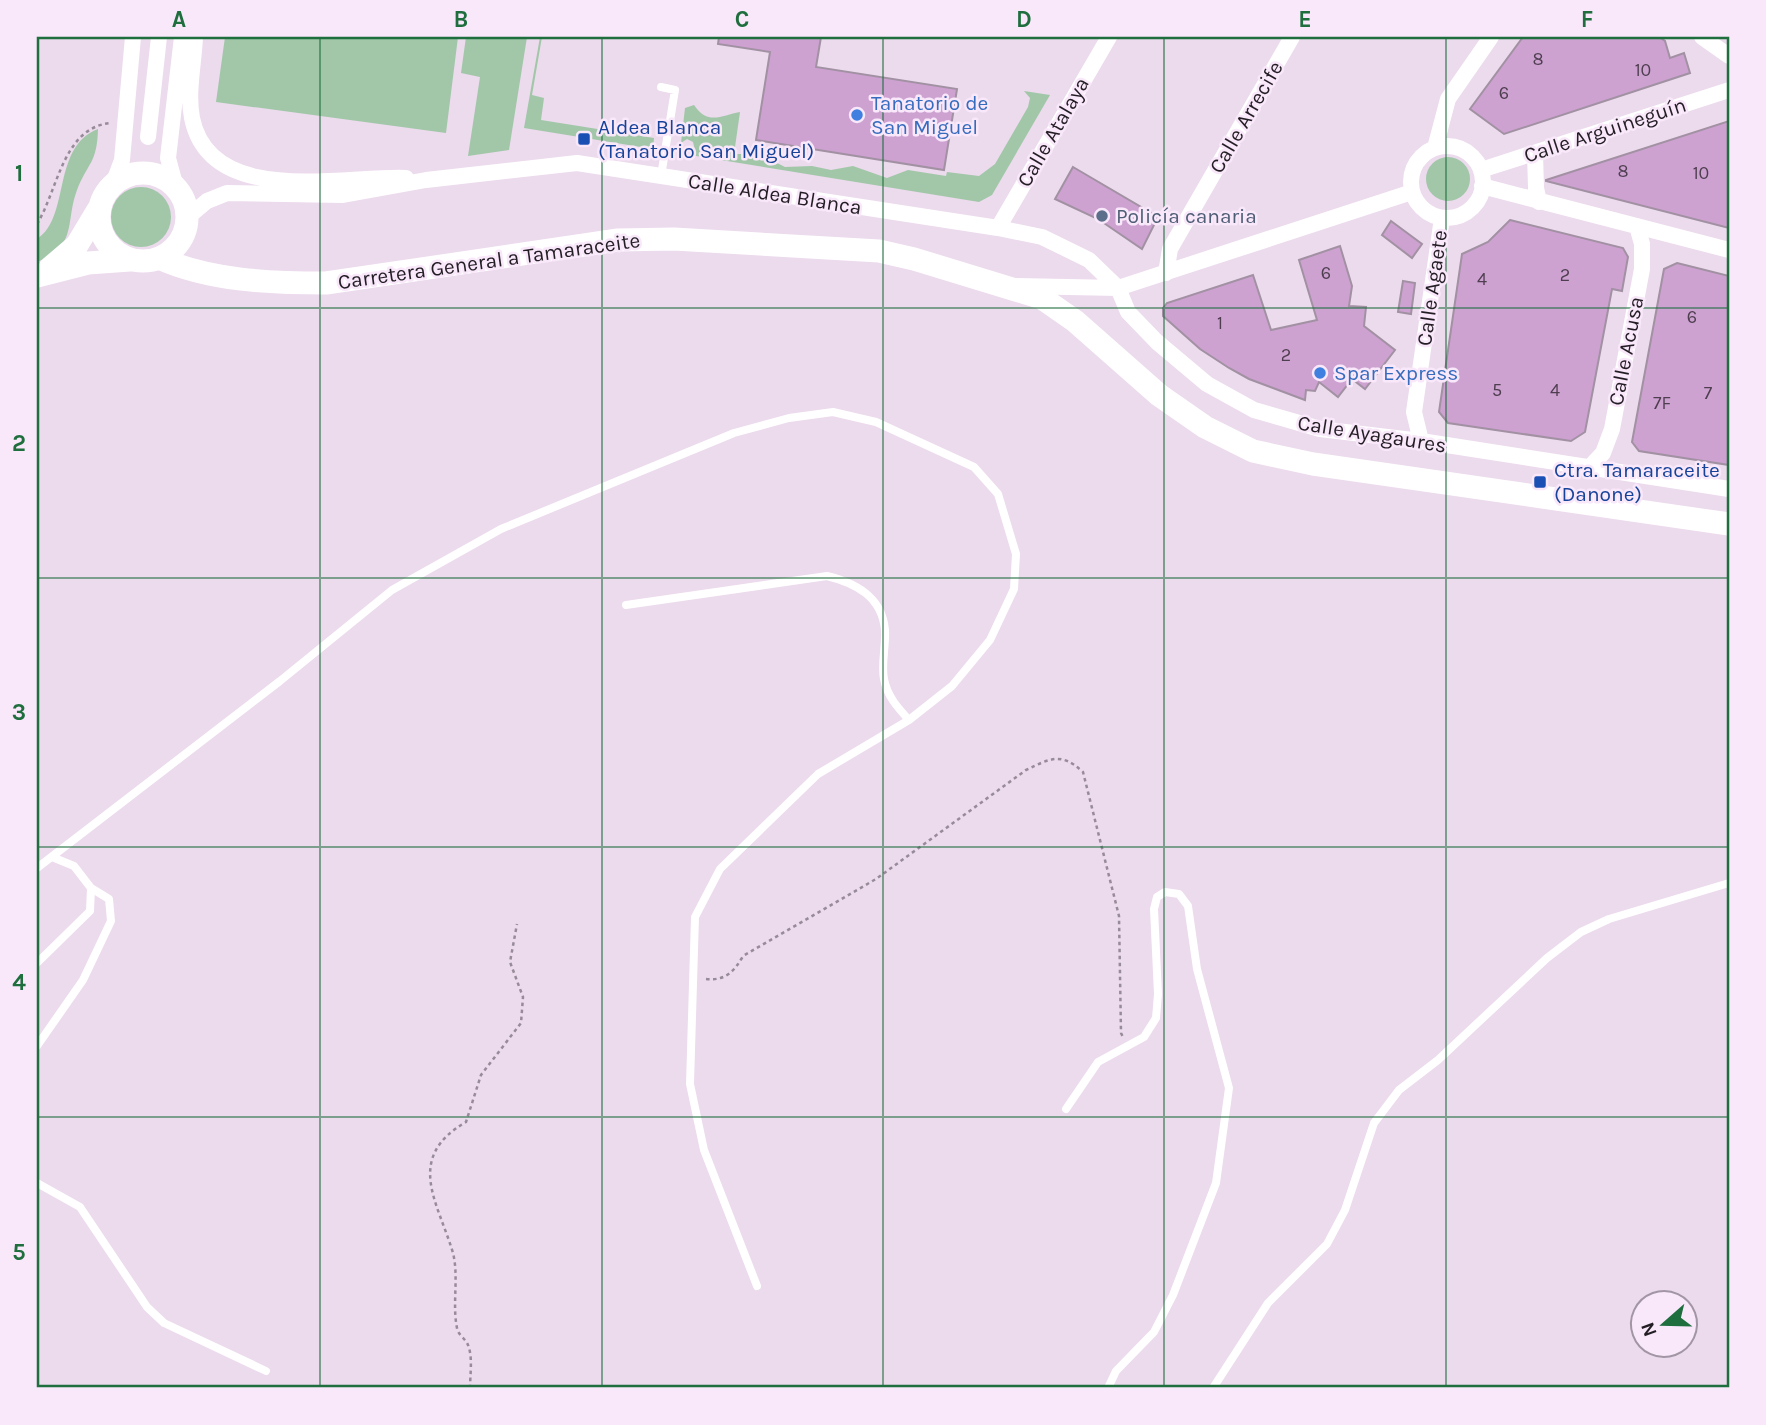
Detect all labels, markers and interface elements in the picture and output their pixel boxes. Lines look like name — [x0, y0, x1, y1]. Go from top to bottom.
text: A — [172, 6, 186, 33]
text: B — [454, 6, 468, 33]
text: C — [735, 6, 749, 33]
text: D — [1016, 6, 1032, 33]
text: E — [1298, 6, 1312, 33]
text: F — [1581, 6, 1593, 33]
house number: 8 — [1532, 48, 1544, 70]
street label: Calle Arrecife — [1204, 57, 1288, 177]
house number: 10 — [1635, 59, 1651, 81]
street label: Calle Atalaya — [1012, 73, 1094, 191]
house number: 6 — [1499, 82, 1509, 104]
place label: Tanatorio de San Miguel — [871, 91, 988, 139]
street label: Calle Arguineguín — [1521, 92, 1689, 168]
marker: Tanatorio de San Miguel — [849, 107, 865, 123]
place label: Aldea Blanca (Tanatorio San Miguel) — [598, 115, 814, 163]
marker: Aldea Blanca (Tanatorio San Miguel) — [576, 131, 592, 147]
text: 1 — [15, 160, 23, 187]
house number: 8 — [1617, 160, 1629, 182]
house number: 10 — [1693, 162, 1709, 184]
street label: Calle Aldea Blanca — [687, 168, 863, 220]
place label: Policía canaria — [1116, 204, 1257, 228]
marker: Policía canaria — [1094, 208, 1110, 224]
street label: Carretera General a Tamaraceite — [336, 228, 642, 294]
street label: Calle Agaete — [1412, 228, 1452, 348]
house number: 6 — [1321, 262, 1331, 284]
house number: 2 — [1560, 264, 1570, 286]
house number: 4 — [1477, 268, 1487, 290]
street label: Calle Acusa — [1604, 295, 1648, 407]
house number: 6 — [1687, 306, 1697, 328]
house number: 1 — [1217, 312, 1223, 334]
house number: 2 — [1281, 344, 1291, 366]
place label: Spar Express — [1334, 361, 1458, 385]
marker: Spar Express — [1312, 365, 1328, 381]
house number: 5 — [1492, 379, 1502, 401]
house number: 4 — [1550, 379, 1560, 401]
house number: 7 — [1704, 382, 1713, 404]
house number: 7F — [1653, 392, 1671, 414]
street label: Calle Ayagaures — [1296, 410, 1448, 458]
text: 2 — [12, 430, 26, 457]
place label: Ctra. Tamaraceite (Danone) — [1554, 458, 1720, 506]
marker: Ctra. Tamaraceite (Danone) — [1532, 474, 1548, 490]
text: 3 — [12, 699, 26, 726]
text: 4 — [12, 969, 26, 996]
text: 5 — [12, 1239, 26, 1266]
north arrow — [1630, 1288, 1700, 1358]
text: N — [1636, 1319, 1662, 1340]

